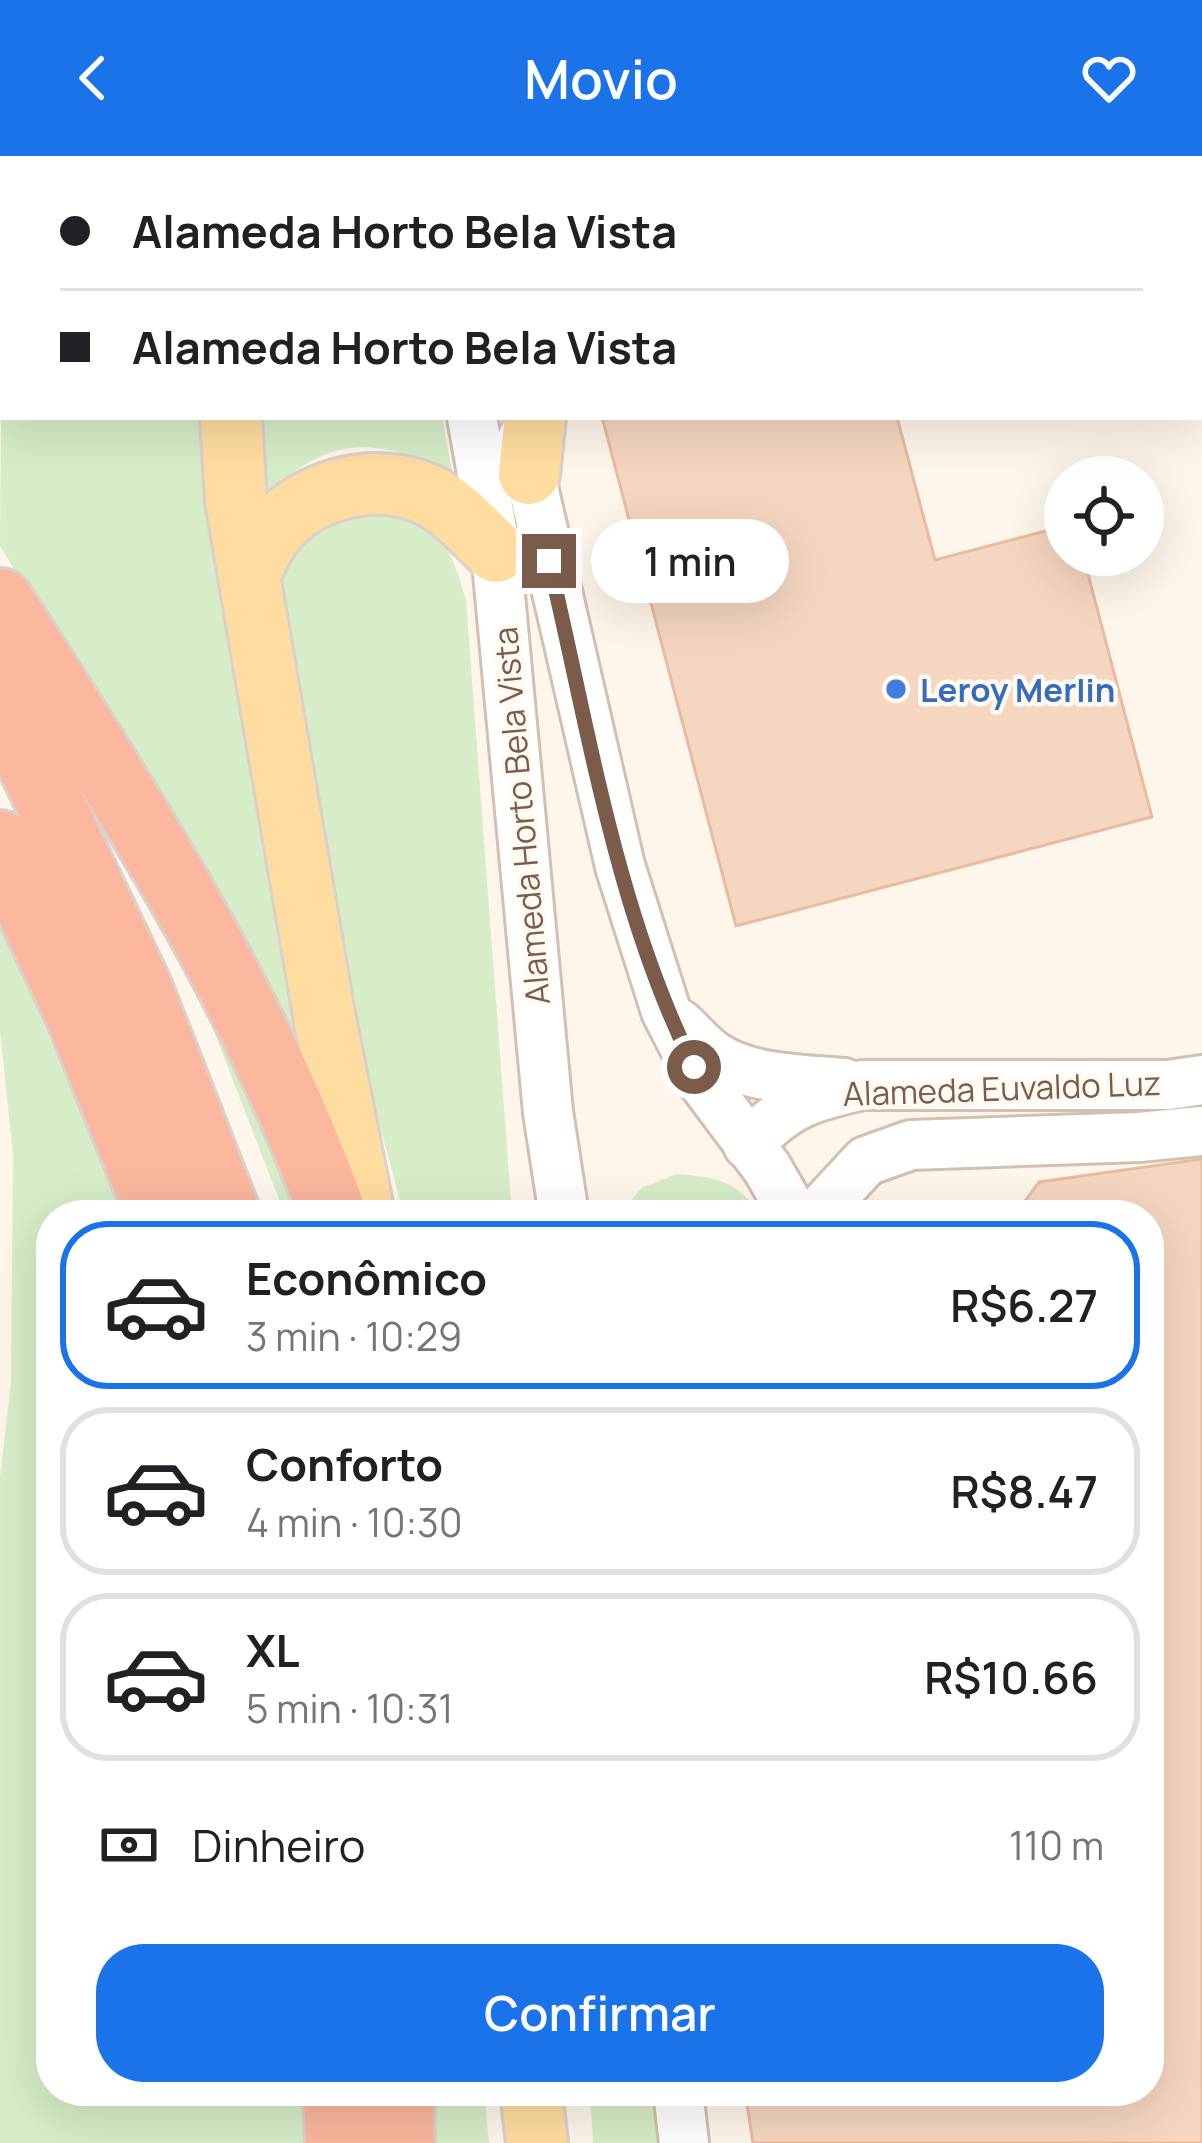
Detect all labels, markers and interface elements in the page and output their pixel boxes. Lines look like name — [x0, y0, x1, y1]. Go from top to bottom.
text: Movio — [524, 41, 678, 115]
icon: back — [60, 45, 126, 111]
icon: heart — [1076, 45, 1142, 111]
text: Alameda Horto Bela Vista — [132, 200, 677, 262]
text: Alameda Horto Bela Vista — [132, 316, 677, 378]
map controls — [1044, 456, 1164, 576]
button: locate — [1044, 456, 1164, 576]
callout: 1 min — [591, 519, 789, 603]
route end — [522, 534, 576, 588]
text: 1 min — [644, 534, 736, 588]
street label: Alameda Horto Bela Vista — [482, 625, 560, 1007]
place label: Leroy Merlin — [920, 667, 1116, 712]
marker: Leroy Merlin — [883, 676, 909, 702]
route start — [667, 1040, 721, 1094]
street label: Alameda Euvaldo Luz — [842, 1060, 1162, 1116]
text: Econômico — [246, 1247, 487, 1309]
icon: car — [102, 1251, 210, 1359]
text: R$6.27 — [950, 1274, 1098, 1336]
text: 3 min · 10:29 — [246, 1309, 462, 1363]
text: Conforto — [246, 1433, 443, 1495]
icon: car — [102, 1437, 210, 1545]
text: R$8.47 — [950, 1460, 1098, 1522]
text: 4 min · 10:30 — [246, 1495, 463, 1549]
text: XL — [246, 1619, 300, 1681]
icon: car — [102, 1623, 210, 1731]
text: R$10.66 — [924, 1646, 1098, 1708]
text: 5 min · 10:31 — [246, 1681, 454, 1735]
icon: cash — [96, 1812, 162, 1878]
text: Dinheiro — [192, 1814, 365, 1876]
text: 110 m — [1009, 1818, 1104, 1872]
button: Confirmar — [96, 1944, 1104, 2082]

